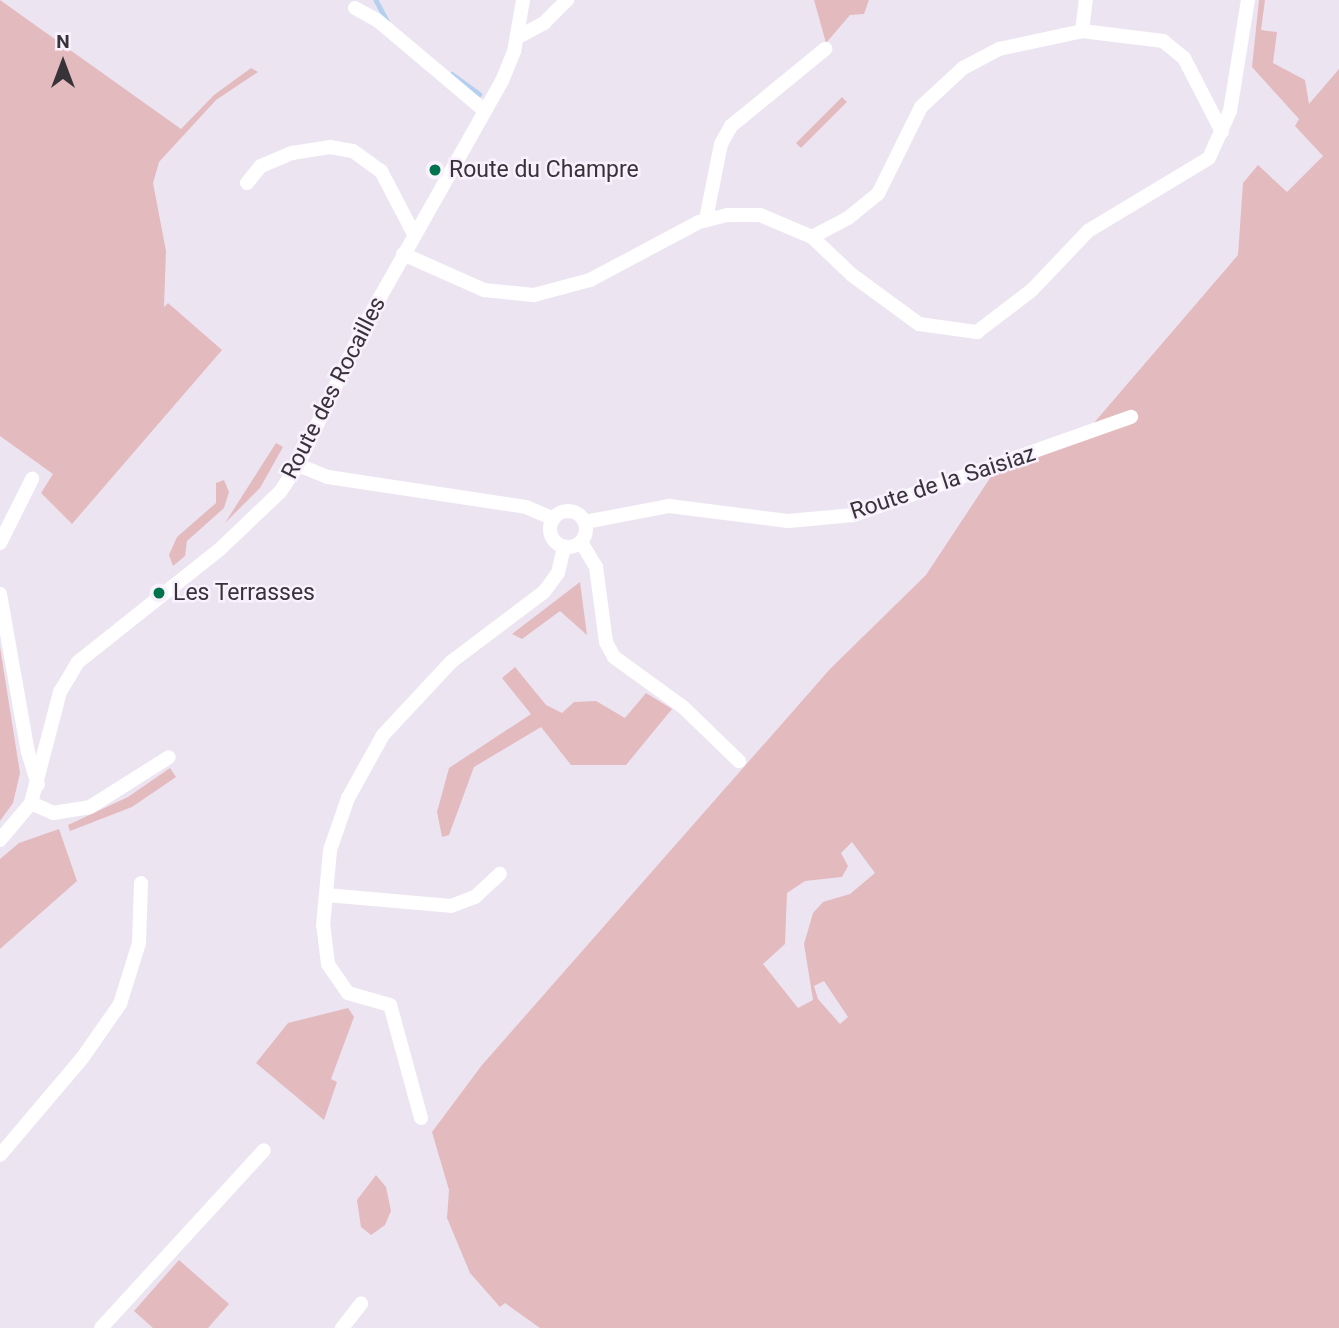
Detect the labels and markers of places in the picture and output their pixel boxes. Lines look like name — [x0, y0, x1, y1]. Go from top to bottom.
place label: Route du Champre — [449, 156, 639, 184]
marker: Route du Champre — [427, 162, 443, 178]
place label: Les Terrasses — [173, 579, 315, 607]
marker: Les Terrasses — [151, 585, 167, 601]

